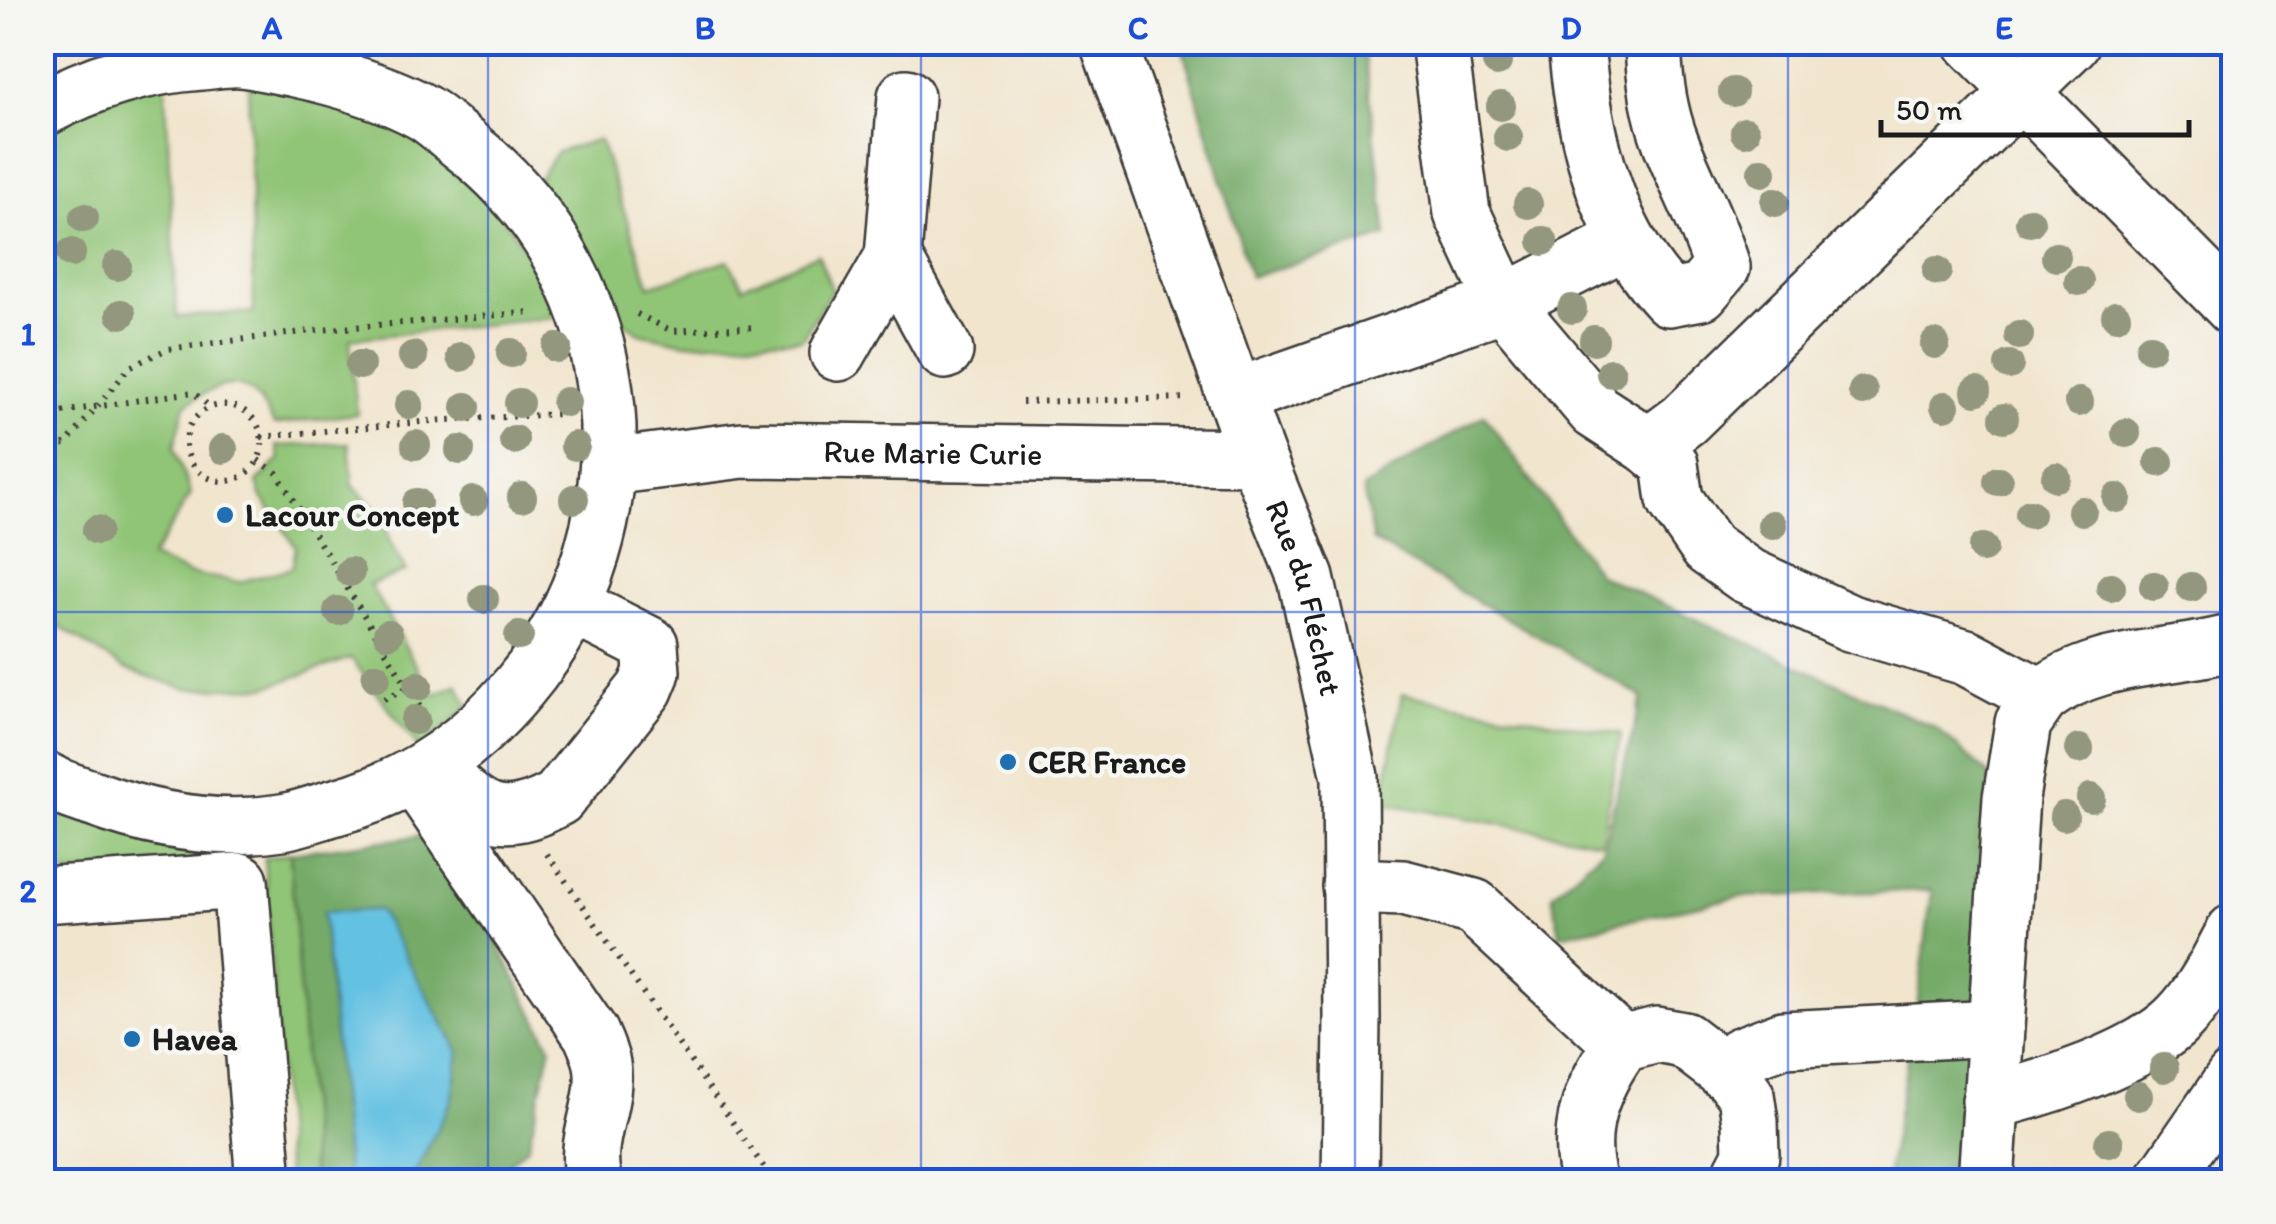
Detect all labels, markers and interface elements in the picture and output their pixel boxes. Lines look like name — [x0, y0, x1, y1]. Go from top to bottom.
text: A — [261, 9, 283, 47]
text: B — [695, 9, 715, 47]
text: C — [1128, 9, 1148, 47]
text: D — [1560, 9, 1582, 47]
text: E — [1995, 9, 2013, 47]
scale bar — [1881, 75, 2188, 137]
text: 50 m — [1896, 91, 1962, 128]
text: 1 — [21, 315, 36, 353]
street label: Rue Marie Curie — [823, 432, 1043, 473]
street label: Rue du Fléchet — [1257, 494, 1350, 699]
place label: Lacour Concept — [245, 496, 459, 534]
marker: Lacour Concept — [214, 504, 236, 526]
place label: CER France — [1028, 743, 1186, 781]
marker: CER France — [997, 751, 1019, 773]
text: 2 — [20, 872, 37, 910]
place label: Havea — [152, 1020, 238, 1058]
marker: Havea — [121, 1028, 143, 1050]

